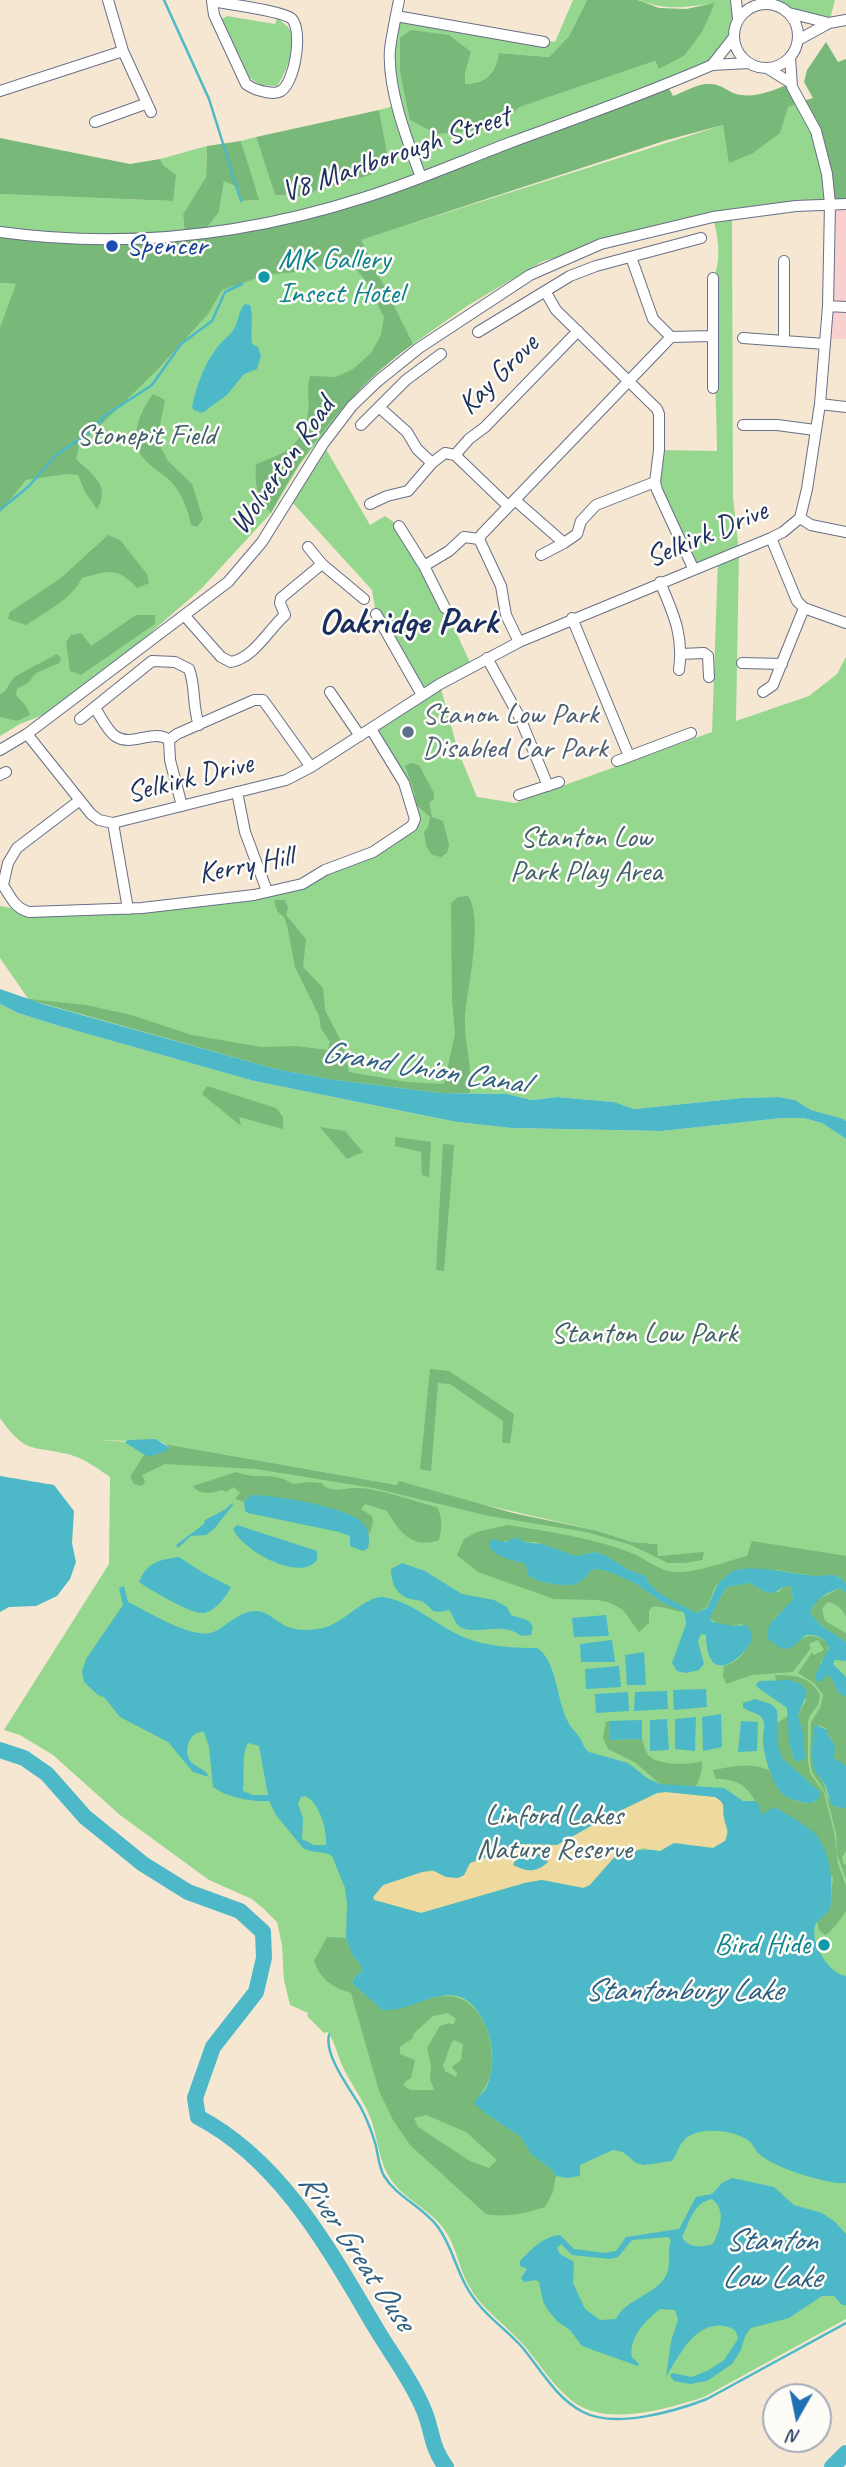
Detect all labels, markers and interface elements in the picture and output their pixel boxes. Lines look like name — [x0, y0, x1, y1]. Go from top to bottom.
street label: V8 Marlborough Street — [277, 99, 515, 211]
place label: Spencer — [126, 228, 207, 264]
marker: Spencer — [104, 238, 120, 254]
place label: MK Gallery Insect Hotel — [278, 242, 404, 312]
marker: MK Gallery Insect Hotel — [256, 269, 272, 285]
street label: Kay Grove — [451, 327, 547, 423]
street label: Wolverton Road — [223, 390, 343, 542]
park label: Stonepit Field — [76, 418, 216, 454]
street label: Selkirk Drive — [641, 493, 773, 577]
district label: Oakridge Park — [319, 601, 497, 645]
place label: Stanon Low Park Disabled Car Park — [422, 697, 607, 768]
marker: Stanon Low Park Disabled Car Park — [400, 724, 416, 740]
street label: Selkirk Drive — [123, 746, 257, 812]
park label: Stanton Low Park Play Area — [510, 820, 662, 890]
street label: Kerry Hill — [196, 839, 296, 893]
water label: Grand Union Canal — [319, 1034, 529, 1104]
park label: Stanton Low Park — [551, 1316, 737, 1352]
park label: Linford Lakes Nature Reserve — [476, 1798, 632, 1868]
place label: Bird Hide — [714, 1927, 810, 1963]
marker: Bird Hide — [816, 1937, 832, 1953]
water label: Stantonbury Lake — [584, 1973, 782, 2011]
water label: River Great Ouse — [289, 2166, 423, 2338]
water label: Stanton Low Lake — [722, 2223, 820, 2298]
north arrow — [762, 2383, 832, 2453]
text: N — [786, 2424, 802, 2450]

